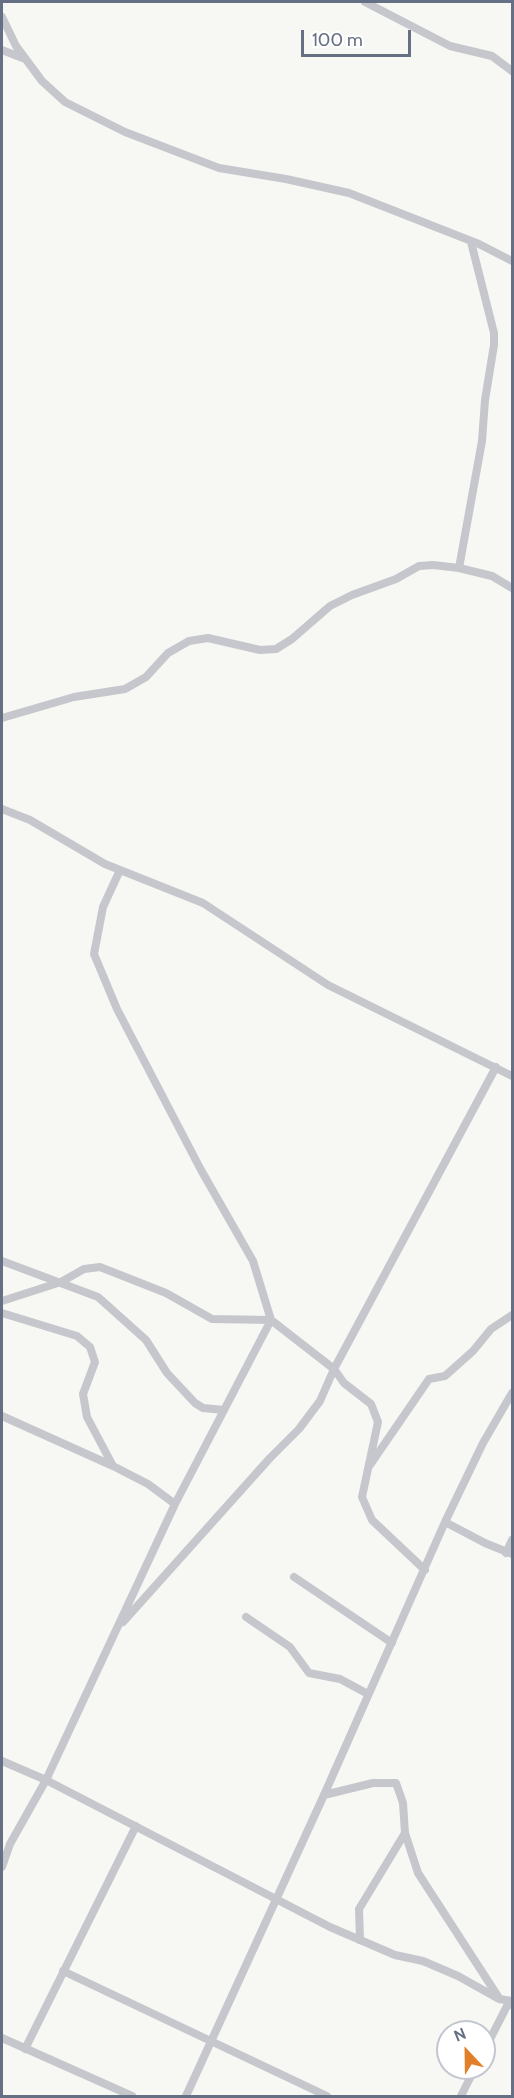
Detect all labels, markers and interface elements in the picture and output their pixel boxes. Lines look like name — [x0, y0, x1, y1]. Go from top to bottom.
scale bar — [304, 18, 414, 56]
text: 100 m — [312, 29, 363, 51]
north arrow — [436, 2020, 496, 2080]
text: N — [451, 2024, 469, 2046]

